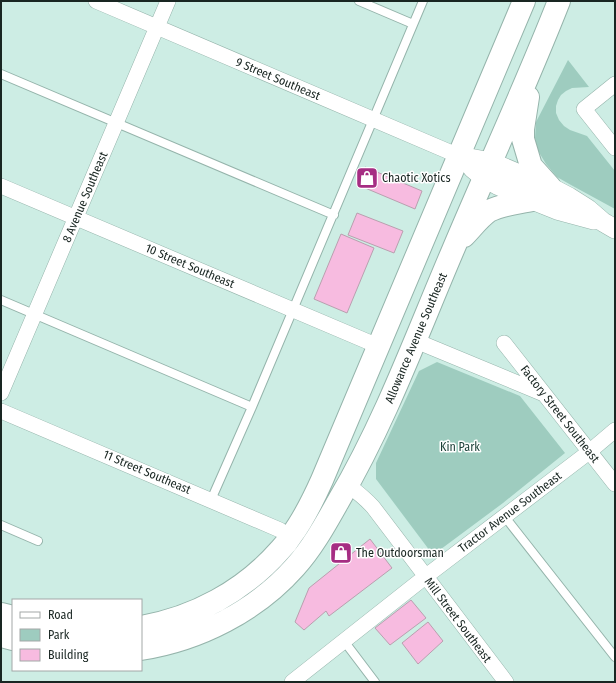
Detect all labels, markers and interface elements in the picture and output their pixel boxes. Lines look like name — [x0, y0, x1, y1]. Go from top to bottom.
street label: 9 Street Southeast — [234, 55, 322, 103]
street label: 8 Avenue Southeast — [60, 149, 110, 244]
shop icon: Chaotic Xotics — [354, 165, 380, 191]
place label: Chaotic Xotics — [382, 171, 451, 185]
street label: 10 Street Southeast — [143, 241, 237, 291]
street label: Allowance Avenue Southeast — [382, 270, 450, 406]
street label: Factory Street Southeast — [518, 363, 602, 466]
park label: Kin Park — [440, 440, 480, 454]
street label: 11 Street Southeast — [101, 447, 193, 497]
street label: Tractor Avenue Southeast — [456, 469, 564, 555]
shop icon: The Outdoorsman — [328, 540, 354, 566]
place label: The Outdoorsman — [356, 546, 444, 560]
street label: Mill Street Southeast — [422, 575, 494, 665]
legend — [12, 599, 142, 671]
text: Road — [48, 608, 73, 622]
text: Park — [48, 628, 70, 642]
text: Building — [48, 648, 89, 662]

